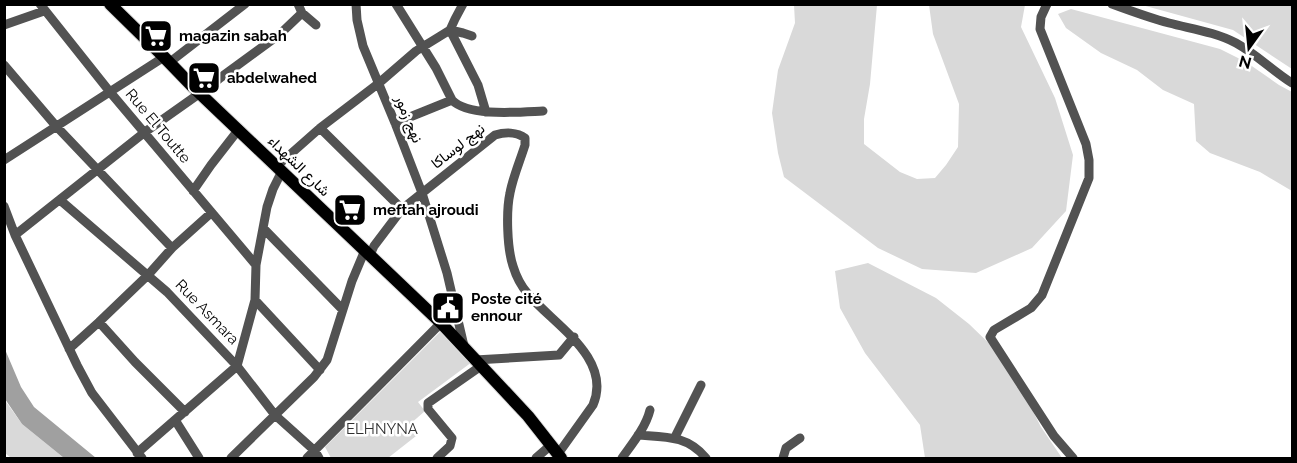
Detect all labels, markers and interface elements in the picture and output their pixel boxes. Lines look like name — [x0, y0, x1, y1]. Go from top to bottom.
supermarket icon: magazin sabah — [138, 18, 174, 54]
north arrow — [1219, 18, 1279, 78]
place label: magazin sabah — [179, 27, 287, 45]
text: N — [1237, 51, 1254, 73]
supermarket icon: abdelwahed — [186, 60, 222, 96]
place label: abdelwahed — [227, 69, 317, 87]
street label: Rue El Toutte — [122, 85, 194, 167]
street label: نهج زمور — [389, 92, 427, 146]
street label: نهج لوساكا — [428, 119, 490, 174]
street label: شارع الشهداء — [263, 132, 334, 202]
supermarket icon: meftah ajroudi — [332, 192, 368, 228]
place label: meftah ajroudi — [373, 201, 479, 219]
street label: Rue Asmara — [172, 276, 242, 348]
public building icon: Poste cité ennour — [430, 290, 466, 326]
place label: Poste cité ennour — [471, 290, 542, 325]
park label: ELHNYNA — [346, 420, 418, 438]

